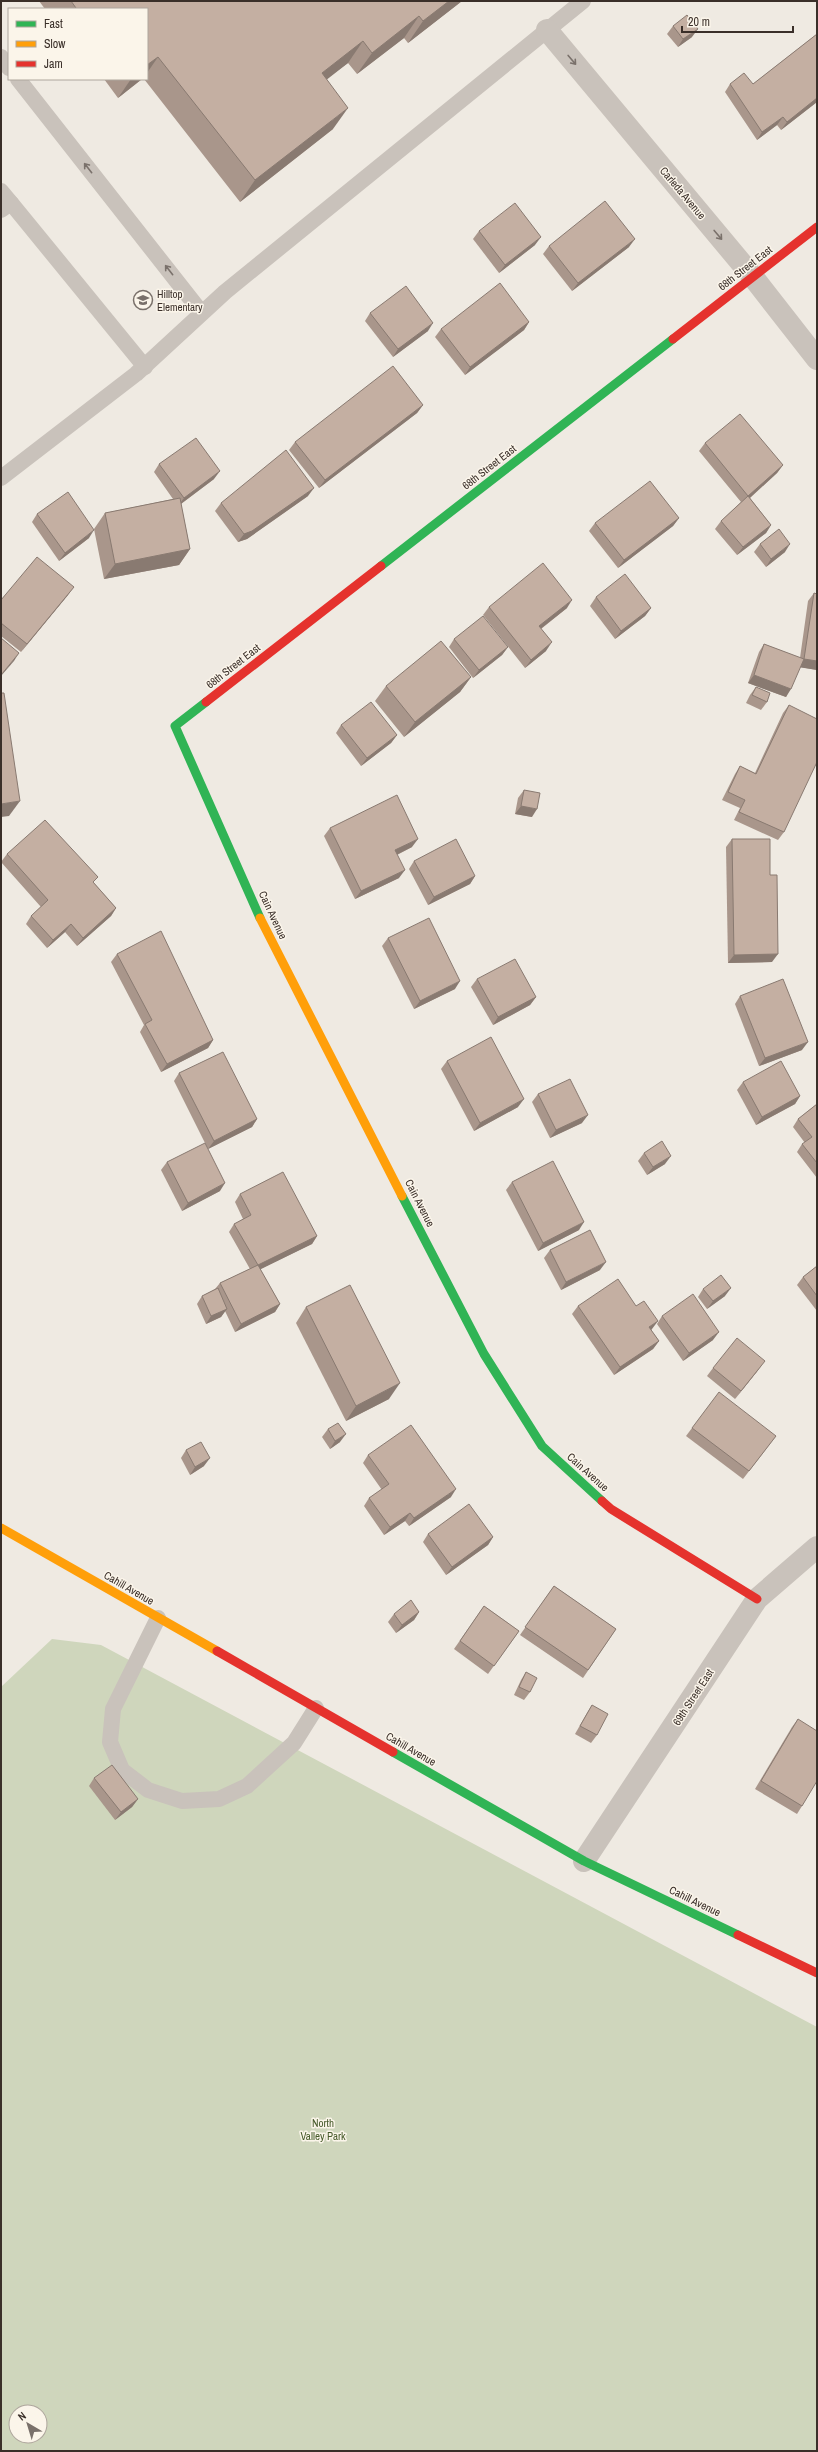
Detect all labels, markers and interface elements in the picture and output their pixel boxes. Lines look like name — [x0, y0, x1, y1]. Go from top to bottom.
legend — [8, 8, 148, 80]
scale bar — [682, 8, 793, 34]
text: 20 m — [688, 14, 710, 30]
text: Fast — [44, 16, 63, 32]
text: Slow — [44, 36, 66, 52]
one-way arrow — [567, 55, 576, 66]
text: Jam — [44, 56, 63, 72]
one-way arrow — [84, 163, 93, 174]
street label: Carleda Avenue — [657, 164, 709, 222]
one-way arrow — [714, 230, 723, 240]
street label: 68th Street East — [715, 242, 775, 293]
one-way arrow — [164, 265, 173, 276]
place label: Hilltop Elementary — [157, 287, 203, 314]
school or university icon: Hilltop Elementary — [132, 289, 154, 311]
street label: 68th Street East — [459, 441, 519, 492]
street label: 68th Street East — [203, 640, 263, 691]
street label: Cain Avenue — [256, 889, 290, 941]
street label: Cain Avenue — [402, 1177, 438, 1229]
street label: Cain Avenue — [564, 1450, 612, 1494]
street label: Cahill Avenue — [101, 1568, 157, 1608]
street label: 69th Street East — [670, 1666, 717, 1728]
street label: Cahill Avenue — [383, 1729, 439, 1769]
street label: Cahill Avenue — [667, 1883, 723, 1919]
park label: North Valley Park — [301, 2116, 346, 2143]
north arrow — [8, 2404, 48, 2444]
text: N — [15, 2409, 29, 2424]

